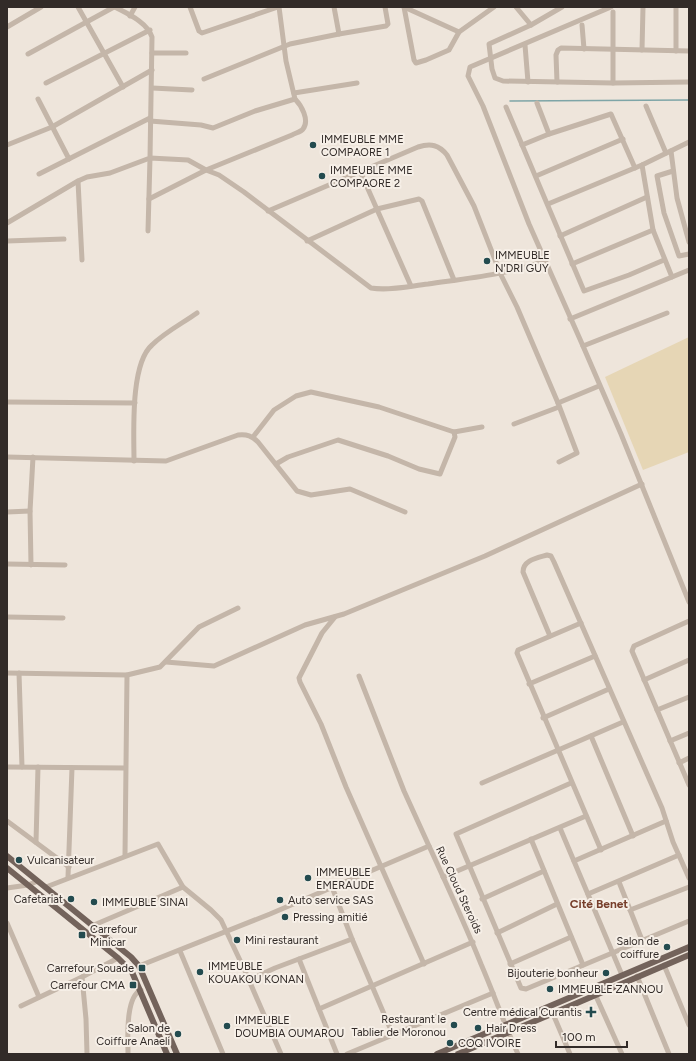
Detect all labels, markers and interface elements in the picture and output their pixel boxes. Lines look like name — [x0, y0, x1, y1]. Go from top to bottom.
place label: IMMEUBLE MME COMPAORE 1 — [321, 133, 404, 159]
marker: IMMEUBLE MME COMPAORE 1 — [308, 140, 318, 150]
place label: IMMEUBLE MME COMPAORE 2 — [330, 164, 413, 190]
marker: IMMEUBLE MME COMPAORE 2 — [317, 171, 327, 181]
place label: IMMEUBLE N'DRI GUY — [495, 249, 550, 275]
marker: IMMEUBLE N'DRI GUY — [482, 256, 492, 266]
street label: Rue Cloud Steroids — [433, 844, 485, 936]
place label: Vulcanisateur — [27, 854, 94, 867]
marker: Vulcanisateur — [14, 855, 24, 865]
place label: IMMEUBLE EMERAUDE — [316, 866, 375, 892]
marker: IMMEUBLE EMERAUDE — [303, 873, 313, 883]
place label: Cafetariat — [14, 893, 63, 906]
marker: Cafetariat — [66, 894, 76, 904]
place label: Auto service SAS — [288, 894, 374, 907]
marker: Auto service SAS — [275, 895, 285, 905]
place label: IMMEUBLE SINAI — [102, 896, 188, 909]
marker: IMMEUBLE SINAI — [89, 897, 99, 907]
district label: Cité Benet — [570, 897, 628, 911]
place label: Pressing amitié — [293, 911, 367, 924]
marker: Pressing amitié — [280, 912, 290, 922]
place label: Carrefour Minicar — [90, 923, 138, 949]
marker: Carrefour Minicar — [77, 930, 87, 940]
place label: Mini restaurant — [245, 934, 319, 947]
marker: Mini restaurant — [232, 935, 242, 945]
place label: Salon de coiffure — [617, 935, 659, 961]
marker: Salon de coiffure — [662, 942, 672, 952]
place label: IMMEUBLE KOUAKOU KONAN — [208, 960, 304, 986]
place label: Carrefour Souade — [47, 962, 134, 975]
marker: Carrefour Souade — [137, 963, 147, 973]
marker: IMMEUBLE KOUAKOU KONAN — [195, 967, 205, 977]
place label: Bijouterie bonheur — [507, 967, 598, 980]
marker: Bijouterie bonheur — [601, 968, 611, 978]
place label: Carrefour CMA — [50, 979, 126, 992]
marker: Carrefour CMA — [128, 980, 138, 990]
place label: IMMEUBLE ZANNOU — [558, 983, 663, 996]
marker: IMMEUBLE ZANNOU — [545, 984, 555, 994]
place label: Centre médical Curantis — [463, 1006, 582, 1019]
marker: Centre médical Curantis — [585, 1006, 597, 1018]
place label: Restaurant le Tablier de Moronou — [352, 1013, 446, 1039]
place label: IMMEUBLE DOUMBIA OUMAROU — [235, 1014, 344, 1040]
marker: Restaurant le Tablier de Moronou — [449, 1020, 459, 1030]
marker: IMMEUBLE DOUMBIA OUMAROU — [222, 1021, 232, 1031]
place label: Salon de Coiffure Anaeli — [96, 1022, 170, 1048]
place label: Hair Dress — [486, 1022, 536, 1035]
marker: Hair Dress — [473, 1023, 483, 1033]
scale bar — [556, 1023, 627, 1049]
marker: Salon de Coiffure Anaeli — [173, 1029, 183, 1039]
text: 100 m — [562, 1030, 596, 1044]
place label: COQ IVOIRE — [458, 1037, 521, 1050]
marker: COQ IVOIRE — [445, 1038, 455, 1048]

